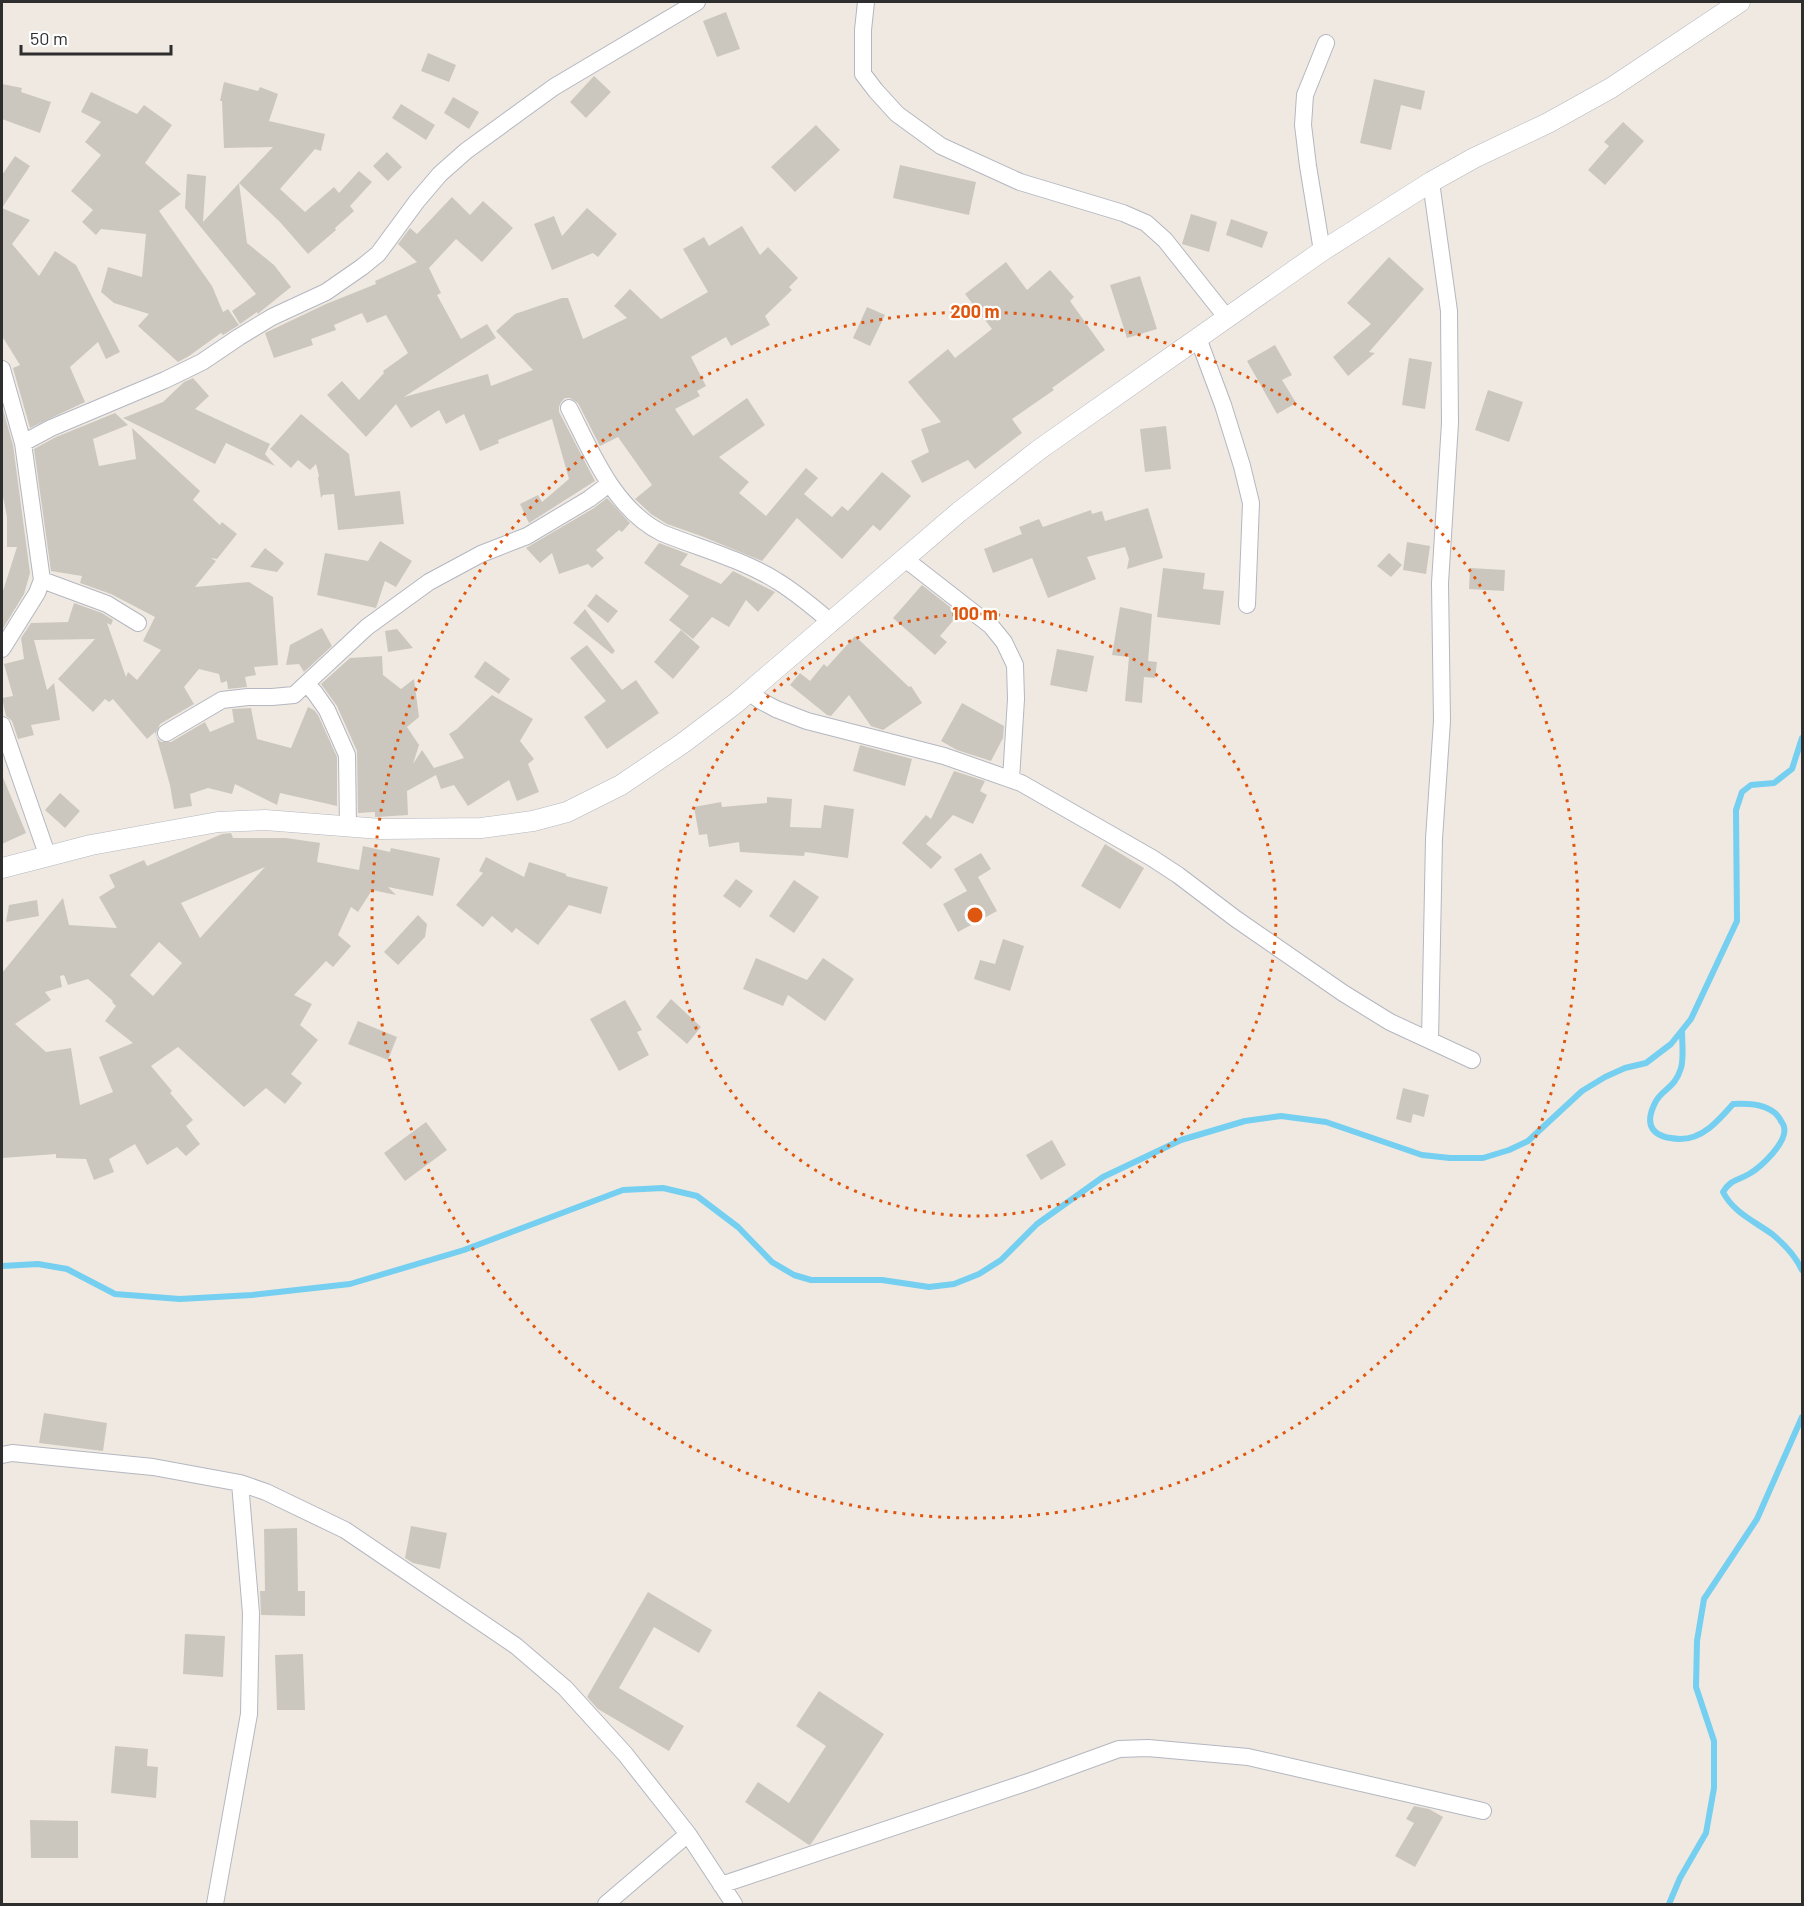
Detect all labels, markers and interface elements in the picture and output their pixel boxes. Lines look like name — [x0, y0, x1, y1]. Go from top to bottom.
scale bar — [21, 18, 171, 56]
text: 50 m — [30, 27, 68, 49]
text: 200 m — [950, 300, 1000, 322]
text: 100 m — [952, 602, 998, 624]
centre of rings — [965, 905, 985, 925]

